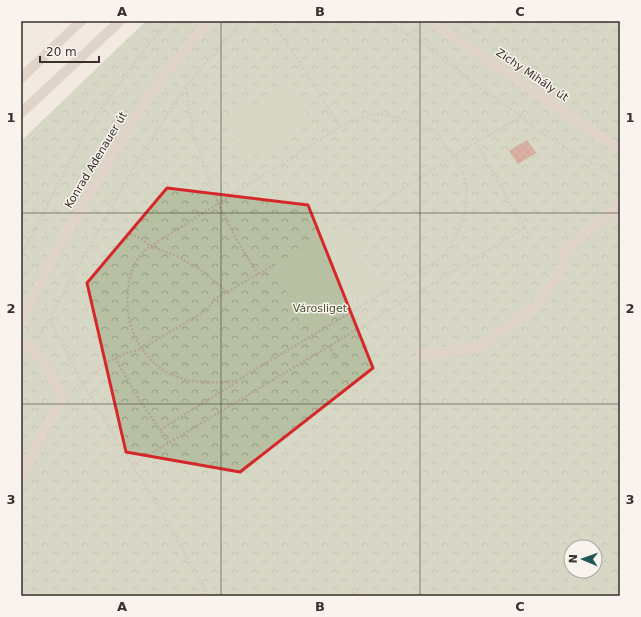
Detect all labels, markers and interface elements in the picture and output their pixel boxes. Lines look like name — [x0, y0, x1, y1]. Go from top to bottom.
text: A — [117, 4, 127, 19]
text: B — [315, 4, 325, 19]
text: C — [515, 4, 525, 19]
scale bar — [40, 38, 99, 64]
text: 20 m — [46, 45, 77, 59]
street label: Zichy Mihály út — [493, 46, 571, 104]
street label: Konrad Adenauer út — [62, 109, 130, 210]
text: 1 — [6, 110, 16, 125]
text: 1 — [625, 110, 635, 125]
text: 2 — [6, 301, 16, 316]
text: 2 — [625, 301, 635, 316]
park label: Városliget — [293, 302, 348, 315]
text: 3 — [6, 492, 16, 507]
text: 3 — [625, 492, 635, 507]
north arrow — [563, 539, 603, 579]
text: N — [567, 554, 580, 564]
text: A — [117, 599, 127, 614]
text: B — [315, 599, 325, 614]
text: C — [515, 599, 525, 614]

